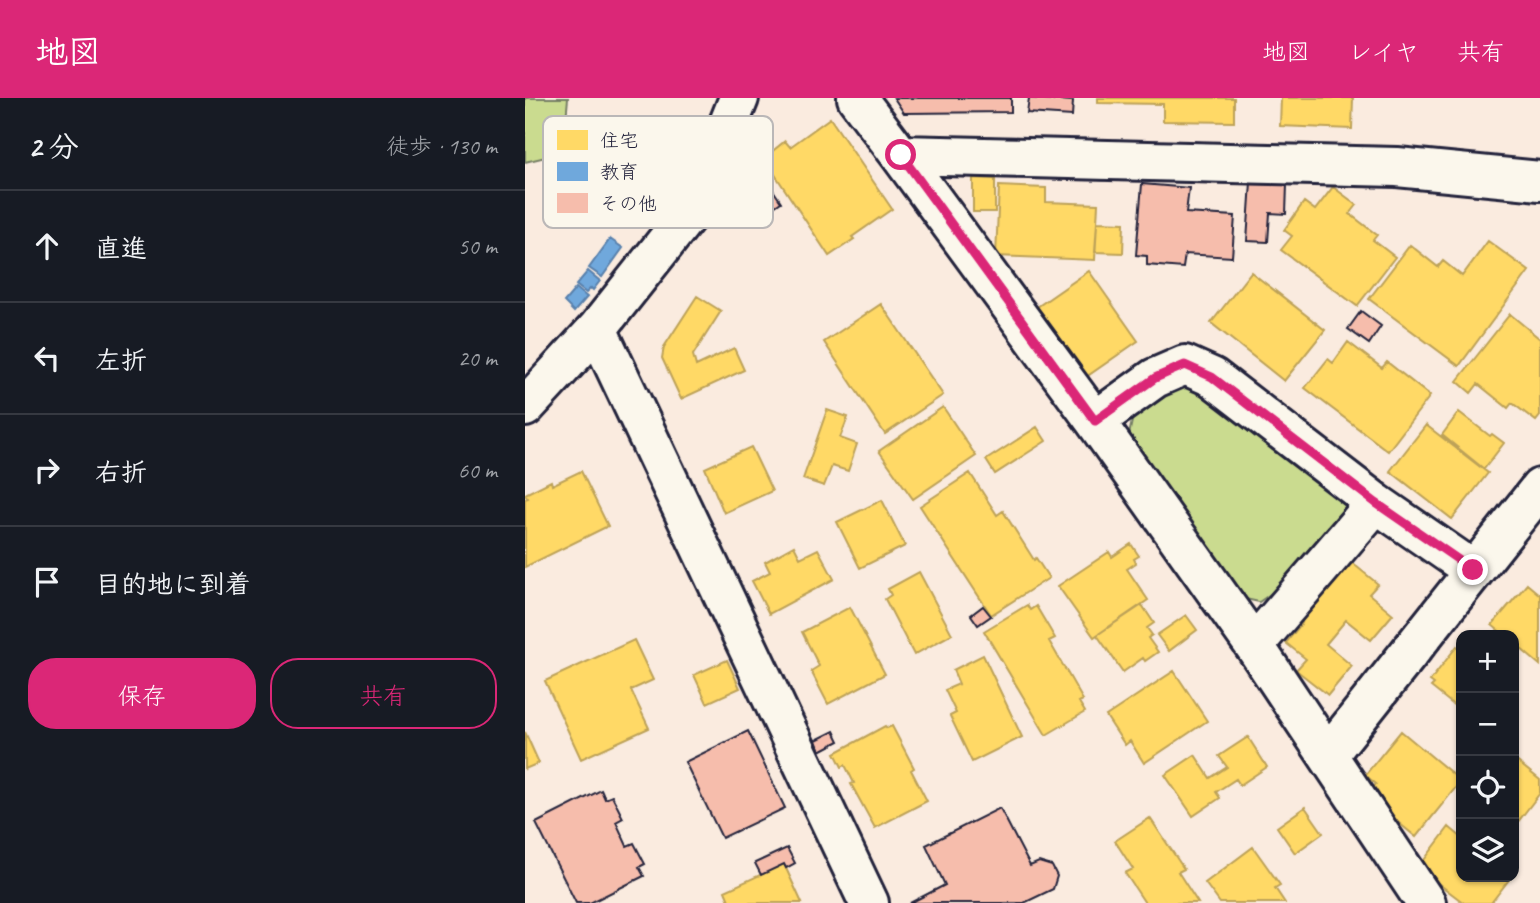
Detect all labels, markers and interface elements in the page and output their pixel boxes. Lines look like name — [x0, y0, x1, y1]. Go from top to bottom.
text: 地図 — [35, 31, 101, 73]
text: 地図 — [1262, 37, 1310, 67]
text: レイヤ — [1348, 37, 1419, 67]
text: 共有 — [1457, 37, 1505, 67]
legend — [543, 116, 773, 228]
text: 2 分 — [28, 128, 79, 166]
text: 住宅 — [600, 129, 638, 153]
text: 徒歩 · 130 m — [386, 132, 497, 161]
route start — [885, 139, 916, 170]
text: 教育 — [600, 160, 638, 184]
text: その他 — [600, 192, 657, 216]
icon: ahead — [28, 227, 66, 265]
text: 直進 — [95, 232, 147, 265]
text: 50 m — [458, 232, 497, 261]
icon: left — [28, 339, 66, 377]
text: 左折 — [95, 344, 147, 377]
text: 20 m — [458, 344, 497, 373]
icon: right — [28, 451, 66, 489]
text: 右折 — [95, 456, 147, 489]
text: 60 m — [458, 456, 497, 485]
route end — [1457, 554, 1488, 585]
icon: arrive — [28, 563, 66, 601]
text: 目的地に到着 — [95, 568, 251, 601]
map controls — [1456, 630, 1519, 882]
button: + — [1456, 630, 1519, 693]
button: 保存 — [28, 658, 256, 729]
button: 共有 — [270, 658, 497, 729]
button: − — [1456, 693, 1519, 756]
button: locate — [1456, 756, 1519, 819]
button: layers — [1456, 819, 1519, 882]

